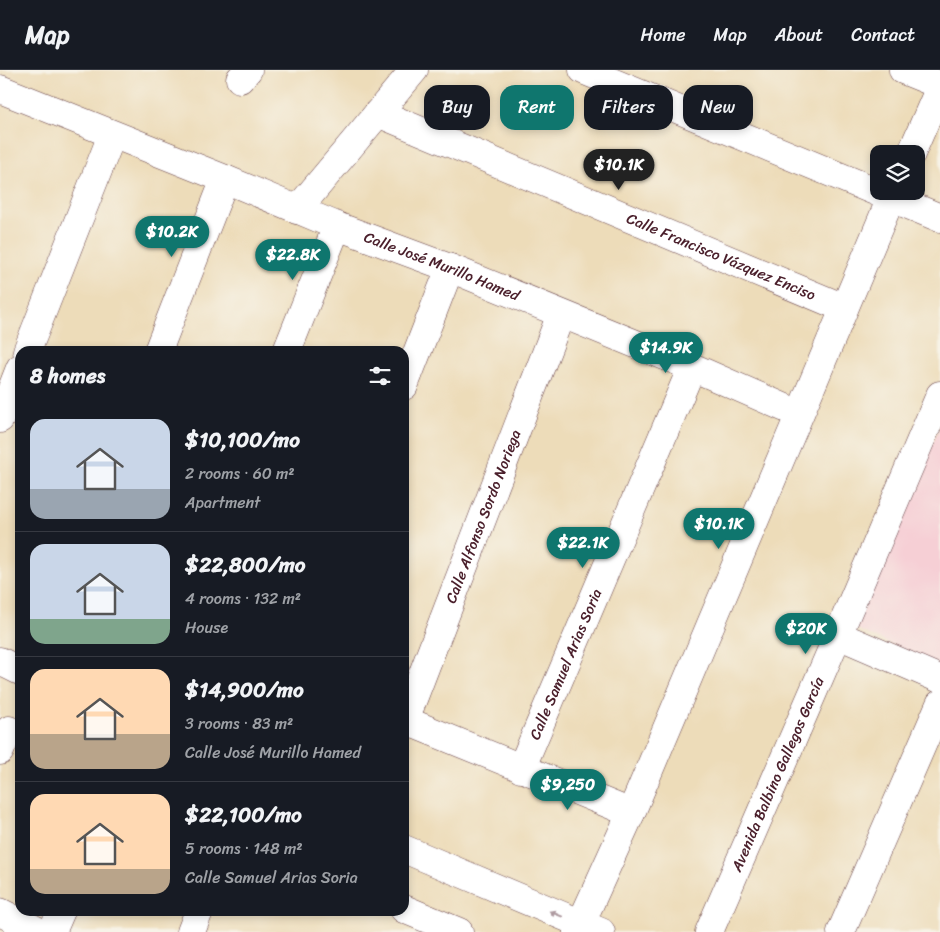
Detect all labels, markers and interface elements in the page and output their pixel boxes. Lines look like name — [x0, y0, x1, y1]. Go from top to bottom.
text: Map — [25, 14, 69, 56]
text: Home — [641, 19, 686, 51]
text: Map — [714, 19, 747, 51]
text: About — [775, 19, 823, 51]
text: Contact — [851, 19, 915, 51]
chip: Buy — [424, 85, 490, 130]
chip: Rent — [500, 85, 574, 130]
chip: Filters — [584, 85, 673, 130]
chip: New — [683, 85, 753, 130]
map controls — [870, 145, 925, 200]
button: layers — [870, 145, 925, 200]
pin: $10.1K — [578, 148, 660, 191]
text: $10.1K — [594, 150, 644, 179]
street label: Calle Francisco Vázquez Enciso — [623, 205, 820, 308]
pin: $10.2K — [131, 216, 213, 258]
text: $10.2K — [146, 217, 198, 246]
street label: Calle José Murillo Hamed — [360, 224, 525, 309]
pin: $22.8K — [252, 238, 334, 281]
text: $22.8K — [266, 240, 320, 269]
pin: $14.9K — [625, 332, 707, 374]
text: $14.9K — [640, 333, 692, 362]
text: 8 homes — [30, 357, 105, 395]
icon: filters — [366, 362, 394, 390]
text: $10,100/mo — [185, 421, 300, 459]
street label: Calle Alfonso Sordo Noriega — [438, 425, 529, 607]
icon: home — [70, 439, 130, 499]
text: 2 rooms · 60 m² — [185, 459, 295, 488]
text: Apartment — [185, 488, 261, 517]
pin: $10.1K — [678, 508, 760, 550]
text: $10.1K — [694, 509, 744, 538]
pin: $22.1K — [542, 526, 624, 569]
text: $22.1K — [558, 528, 608, 557]
text: $22,800/mo — [185, 546, 305, 584]
icon: home — [70, 564, 130, 624]
text: 4 rooms · 132 m² — [185, 584, 301, 613]
street label: Calle Samuel Arias Soria — [522, 584, 610, 744]
pin: $20K — [776, 612, 836, 655]
text: House — [185, 613, 228, 642]
text: $20K — [786, 614, 826, 643]
text: $14,900/mo — [185, 671, 304, 709]
street label: Avenida Balbino Gallegos García — [723, 672, 832, 877]
icon: home — [70, 689, 130, 749]
text: 3 rooms · 83 m² — [185, 709, 293, 738]
text: Calle José Murillo Hamed — [185, 738, 361, 767]
pin: $9,250 — [527, 768, 609, 811]
text: $9,250 — [541, 770, 595, 799]
text: $22,100/mo — [185, 796, 302, 834]
icon: home — [70, 814, 130, 874]
text: 5 rooms · 148 m² — [185, 834, 302, 863]
text: Calle Samuel Arias Soria — [185, 863, 358, 892]
one-way arrow — [549, 909, 563, 917]

